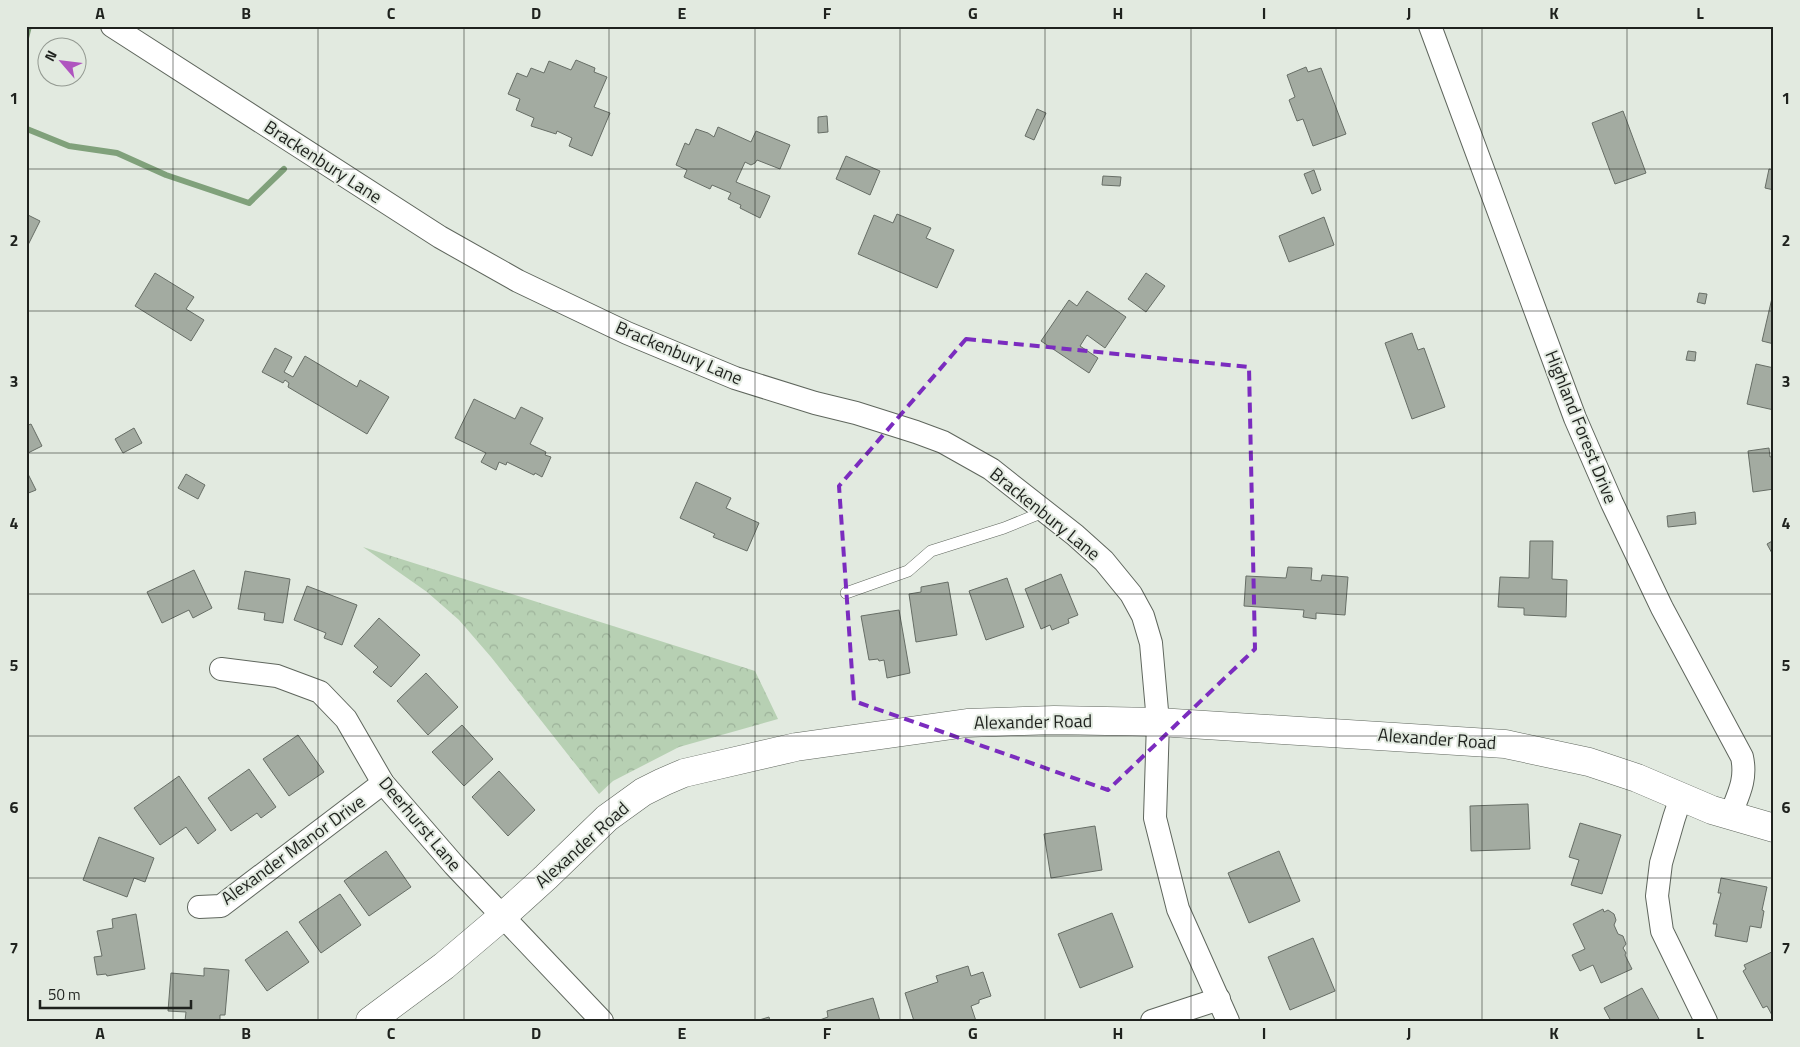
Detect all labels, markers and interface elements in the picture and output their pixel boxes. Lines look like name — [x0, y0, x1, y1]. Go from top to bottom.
text: A — [95, 1, 105, 25]
text: B — [241, 1, 251, 25]
text: C — [387, 1, 396, 25]
text: D — [531, 1, 541, 25]
text: E — [678, 1, 687, 25]
text: F — [823, 1, 832, 25]
text: G — [968, 1, 978, 25]
text: H — [1113, 1, 1123, 25]
text: I — [1262, 1, 1266, 25]
text: J — [1407, 1, 1411, 25]
text: K — [1549, 1, 1559, 25]
text: L — [1696, 1, 1704, 25]
north arrow — [38, 38, 88, 88]
text: N — [39, 46, 62, 65]
text: 1 — [10, 86, 18, 110]
text: 1 — [1782, 86, 1790, 110]
street label: Brackenbury Lane — [259, 113, 388, 210]
text: 2 — [10, 228, 18, 252]
text: 2 — [1782, 228, 1790, 252]
street label: Brackenbury Lane — [611, 314, 747, 391]
street label: Highland Forest Drive — [1538, 346, 1625, 508]
text: 3 — [10, 369, 18, 393]
text: 3 — [1782, 369, 1790, 393]
street label: Brackenbury Lane — [984, 460, 1107, 567]
text: 4 — [10, 511, 19, 535]
text: 4 — [1782, 511, 1791, 535]
text: 5 — [10, 653, 19, 677]
text: 5 — [1782, 653, 1791, 677]
street label: Alexander Road — [974, 707, 1092, 736]
street label: Alexander Road — [1377, 721, 1497, 756]
street label: Deerhurst Lane — [373, 770, 468, 877]
street label: Alexander Manor Drive — [215, 788, 370, 911]
text: 6 — [10, 795, 19, 819]
street label: Alexander Road — [529, 795, 635, 894]
text: 6 — [1782, 795, 1791, 819]
text: 7 — [10, 936, 18, 960]
text: 7 — [1782, 936, 1790, 960]
scale bar — [40, 977, 191, 1009]
text: 50 m — [48, 983, 81, 1006]
text: A — [95, 1021, 105, 1045]
text: B — [241, 1021, 251, 1045]
text: C — [387, 1021, 396, 1045]
text: D — [531, 1021, 541, 1045]
text: E — [678, 1021, 687, 1045]
text: F — [823, 1021, 832, 1045]
text: G — [968, 1021, 978, 1045]
text: H — [1113, 1021, 1123, 1045]
text: I — [1262, 1021, 1266, 1045]
text: J — [1407, 1021, 1411, 1045]
text: K — [1549, 1021, 1559, 1045]
text: L — [1696, 1021, 1704, 1045]

